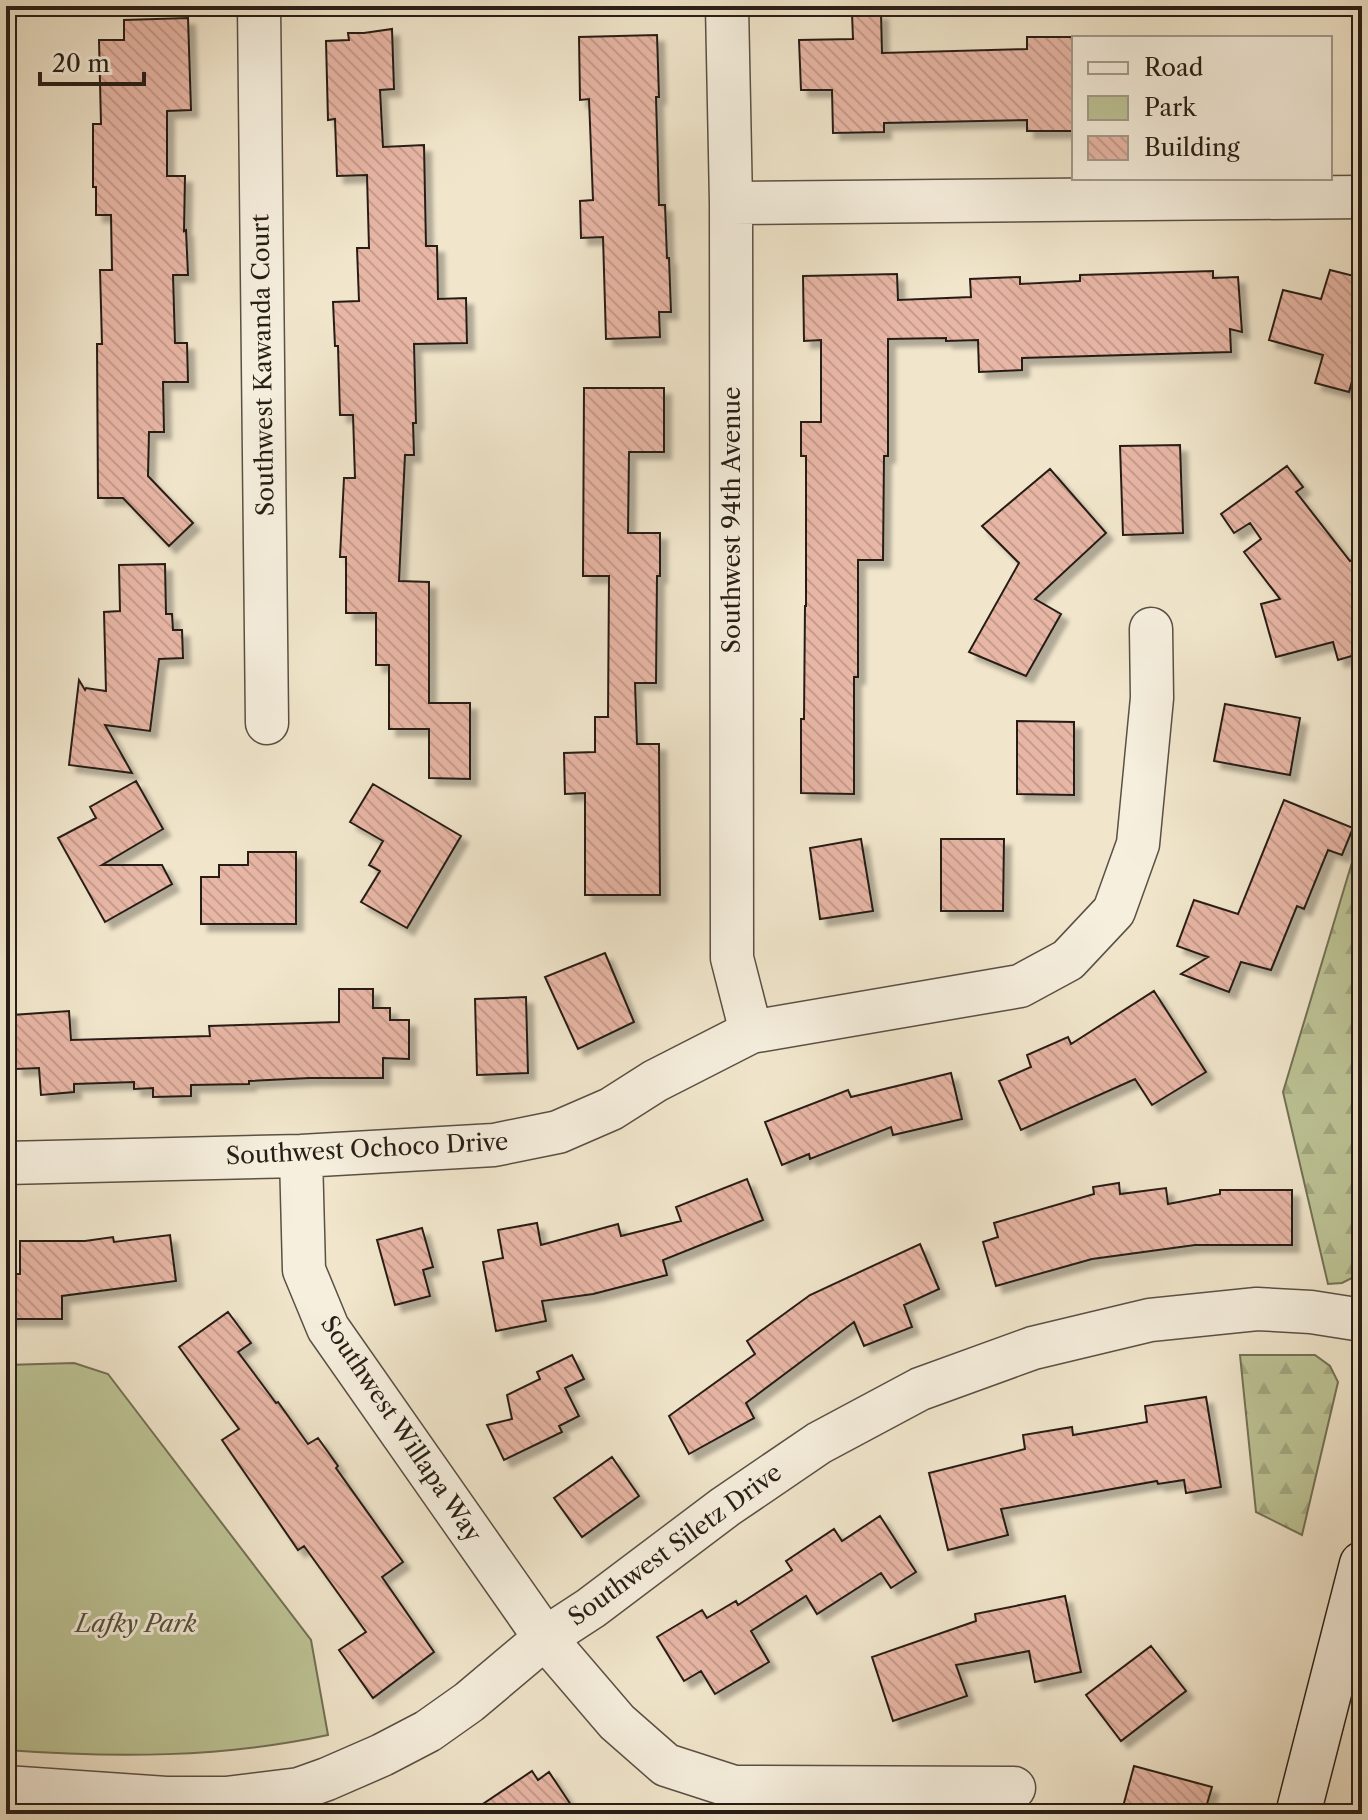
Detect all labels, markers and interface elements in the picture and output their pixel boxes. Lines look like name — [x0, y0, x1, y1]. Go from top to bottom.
scale bar — [40, 36, 144, 86]
legend — [1072, 36, 1332, 180]
text: 20 m — [52, 49, 110, 78]
text: Road — [1144, 53, 1204, 82]
text: Park — [1144, 93, 1197, 122]
text: Building — [1144, 133, 1240, 162]
street label: Southwest Kawanda Court — [245, 213, 280, 516]
street label: Southwest 94th Avenue — [717, 387, 746, 653]
street label: Southwest Ochoco Drive — [225, 1127, 509, 1170]
street label: Southwest Willapa Way — [315, 1310, 488, 1548]
street label: Southwest Siletz Drive — [562, 1457, 787, 1632]
park label: Lafky Park — [74, 1609, 197, 1638]

